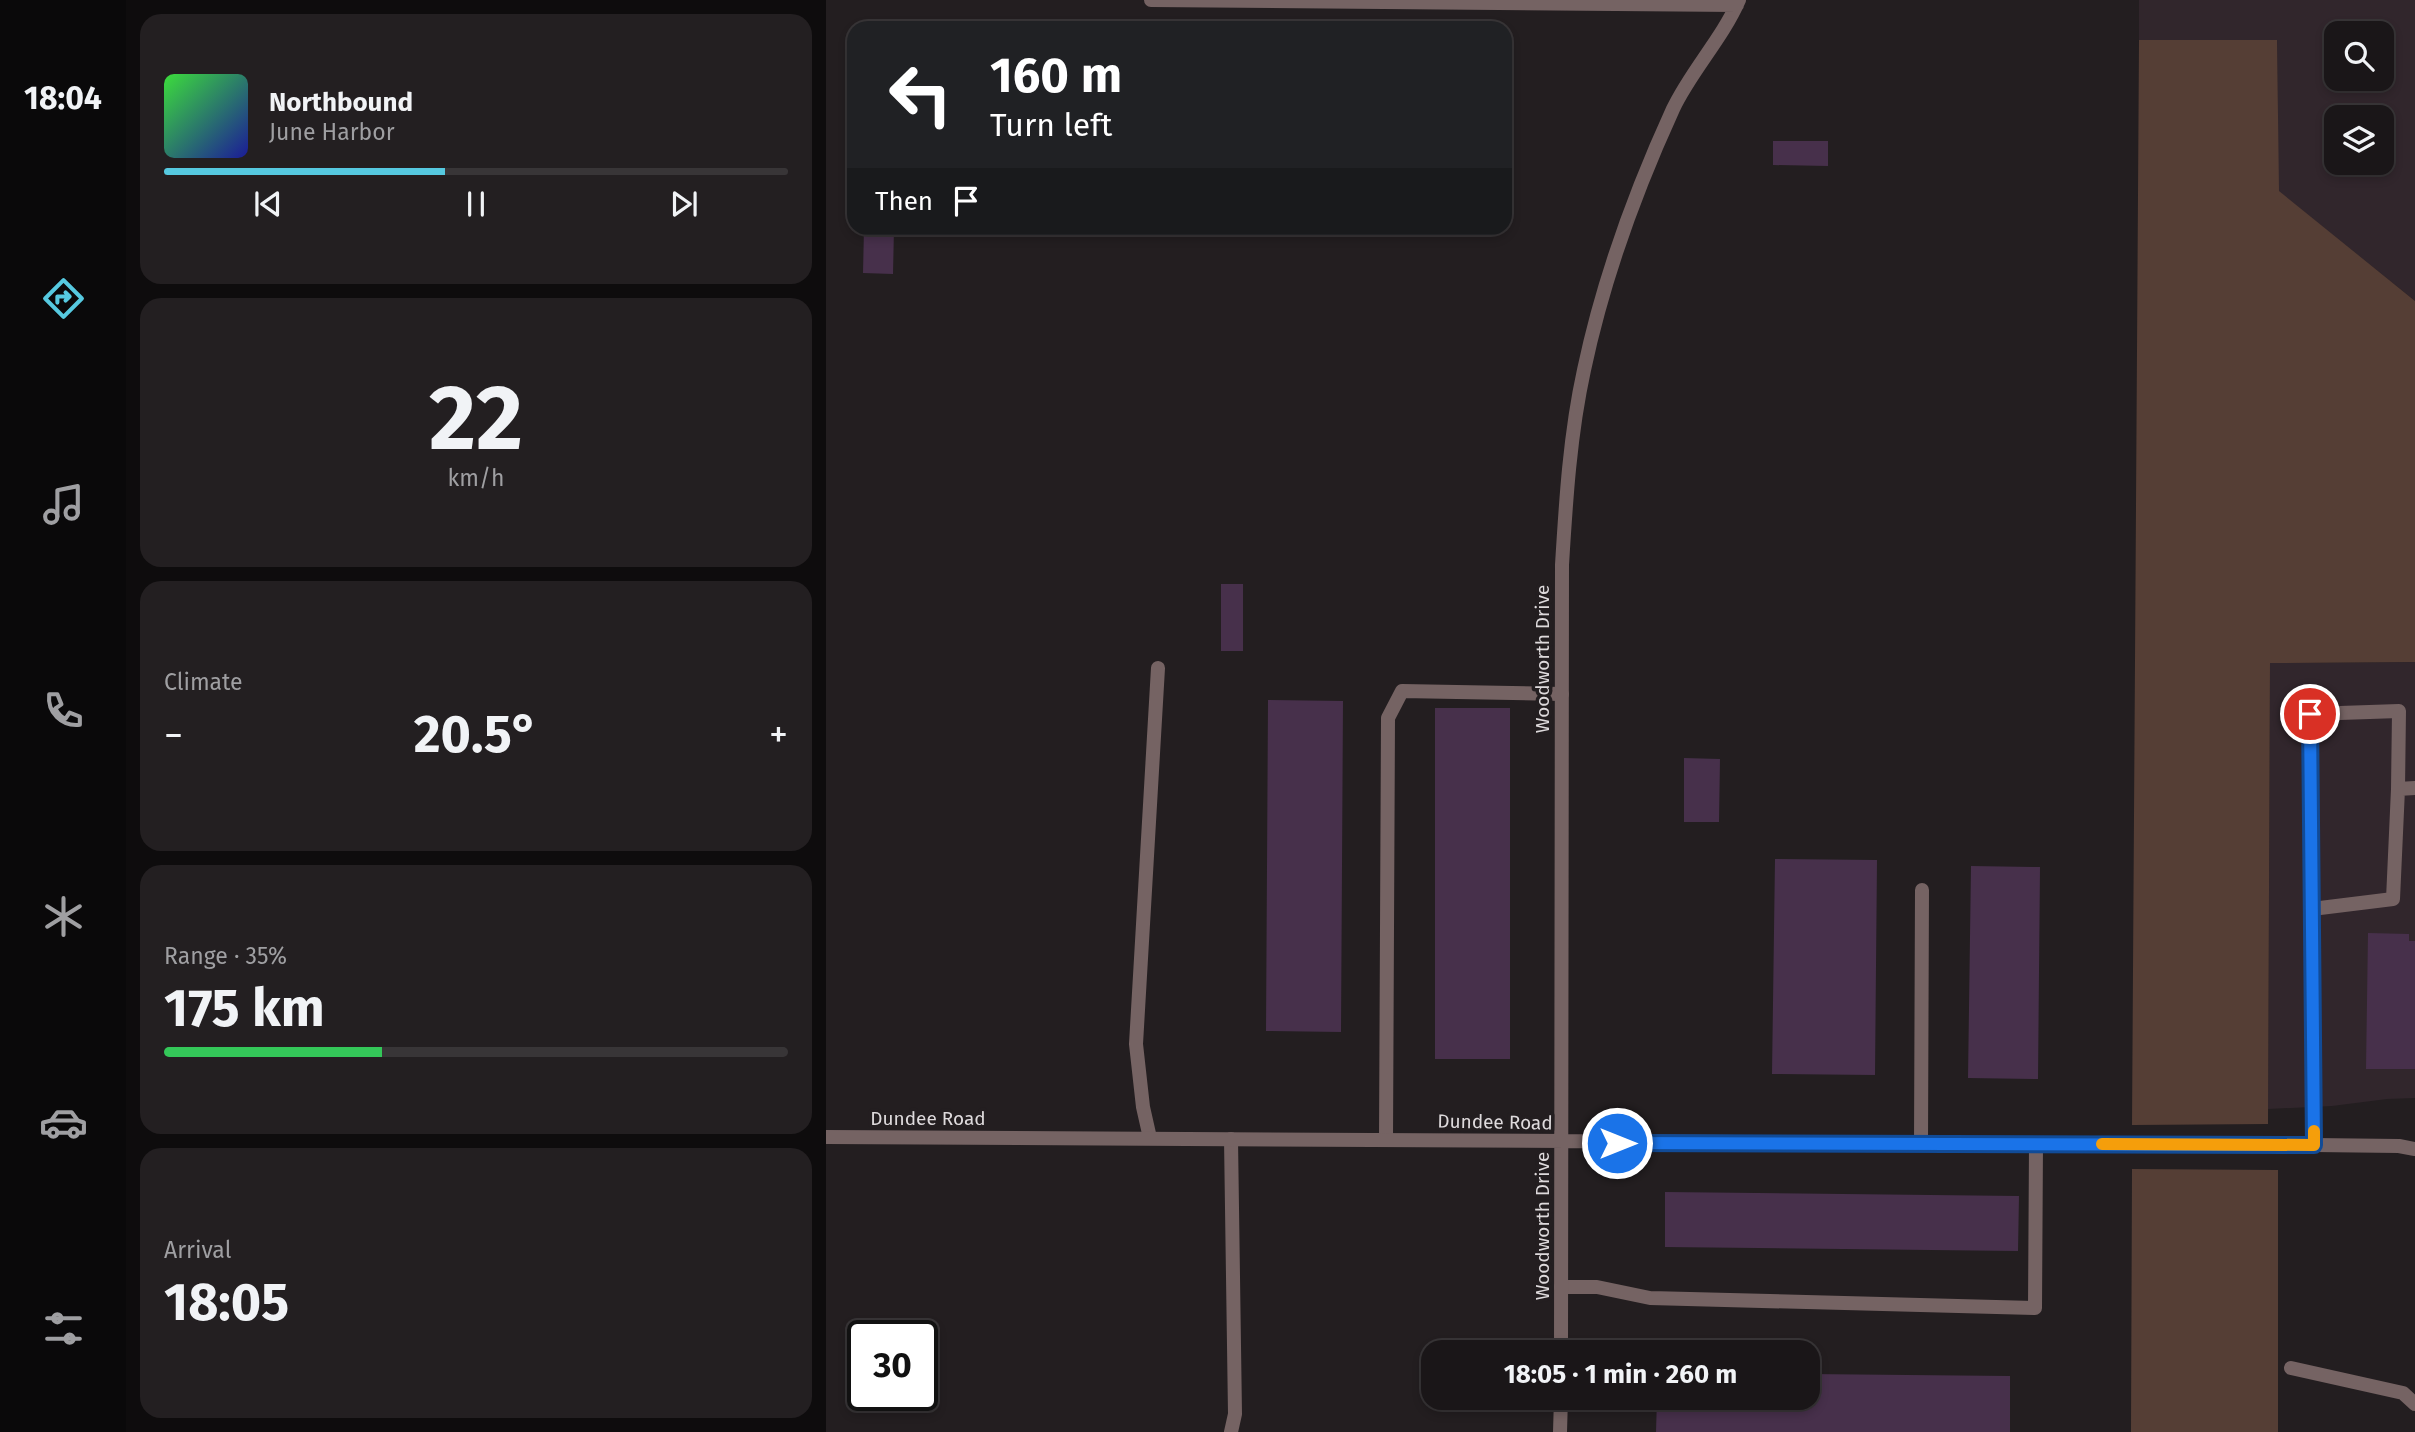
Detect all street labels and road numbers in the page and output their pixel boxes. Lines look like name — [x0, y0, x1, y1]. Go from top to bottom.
street label: Woodworth Drive — [1531, 585, 1554, 733]
street label: Dundee Road — [870, 1107, 986, 1130]
street label: Dundee Road — [1437, 1109, 1553, 1135]
street label: Woodworth Drive — [1531, 1152, 1554, 1300]

